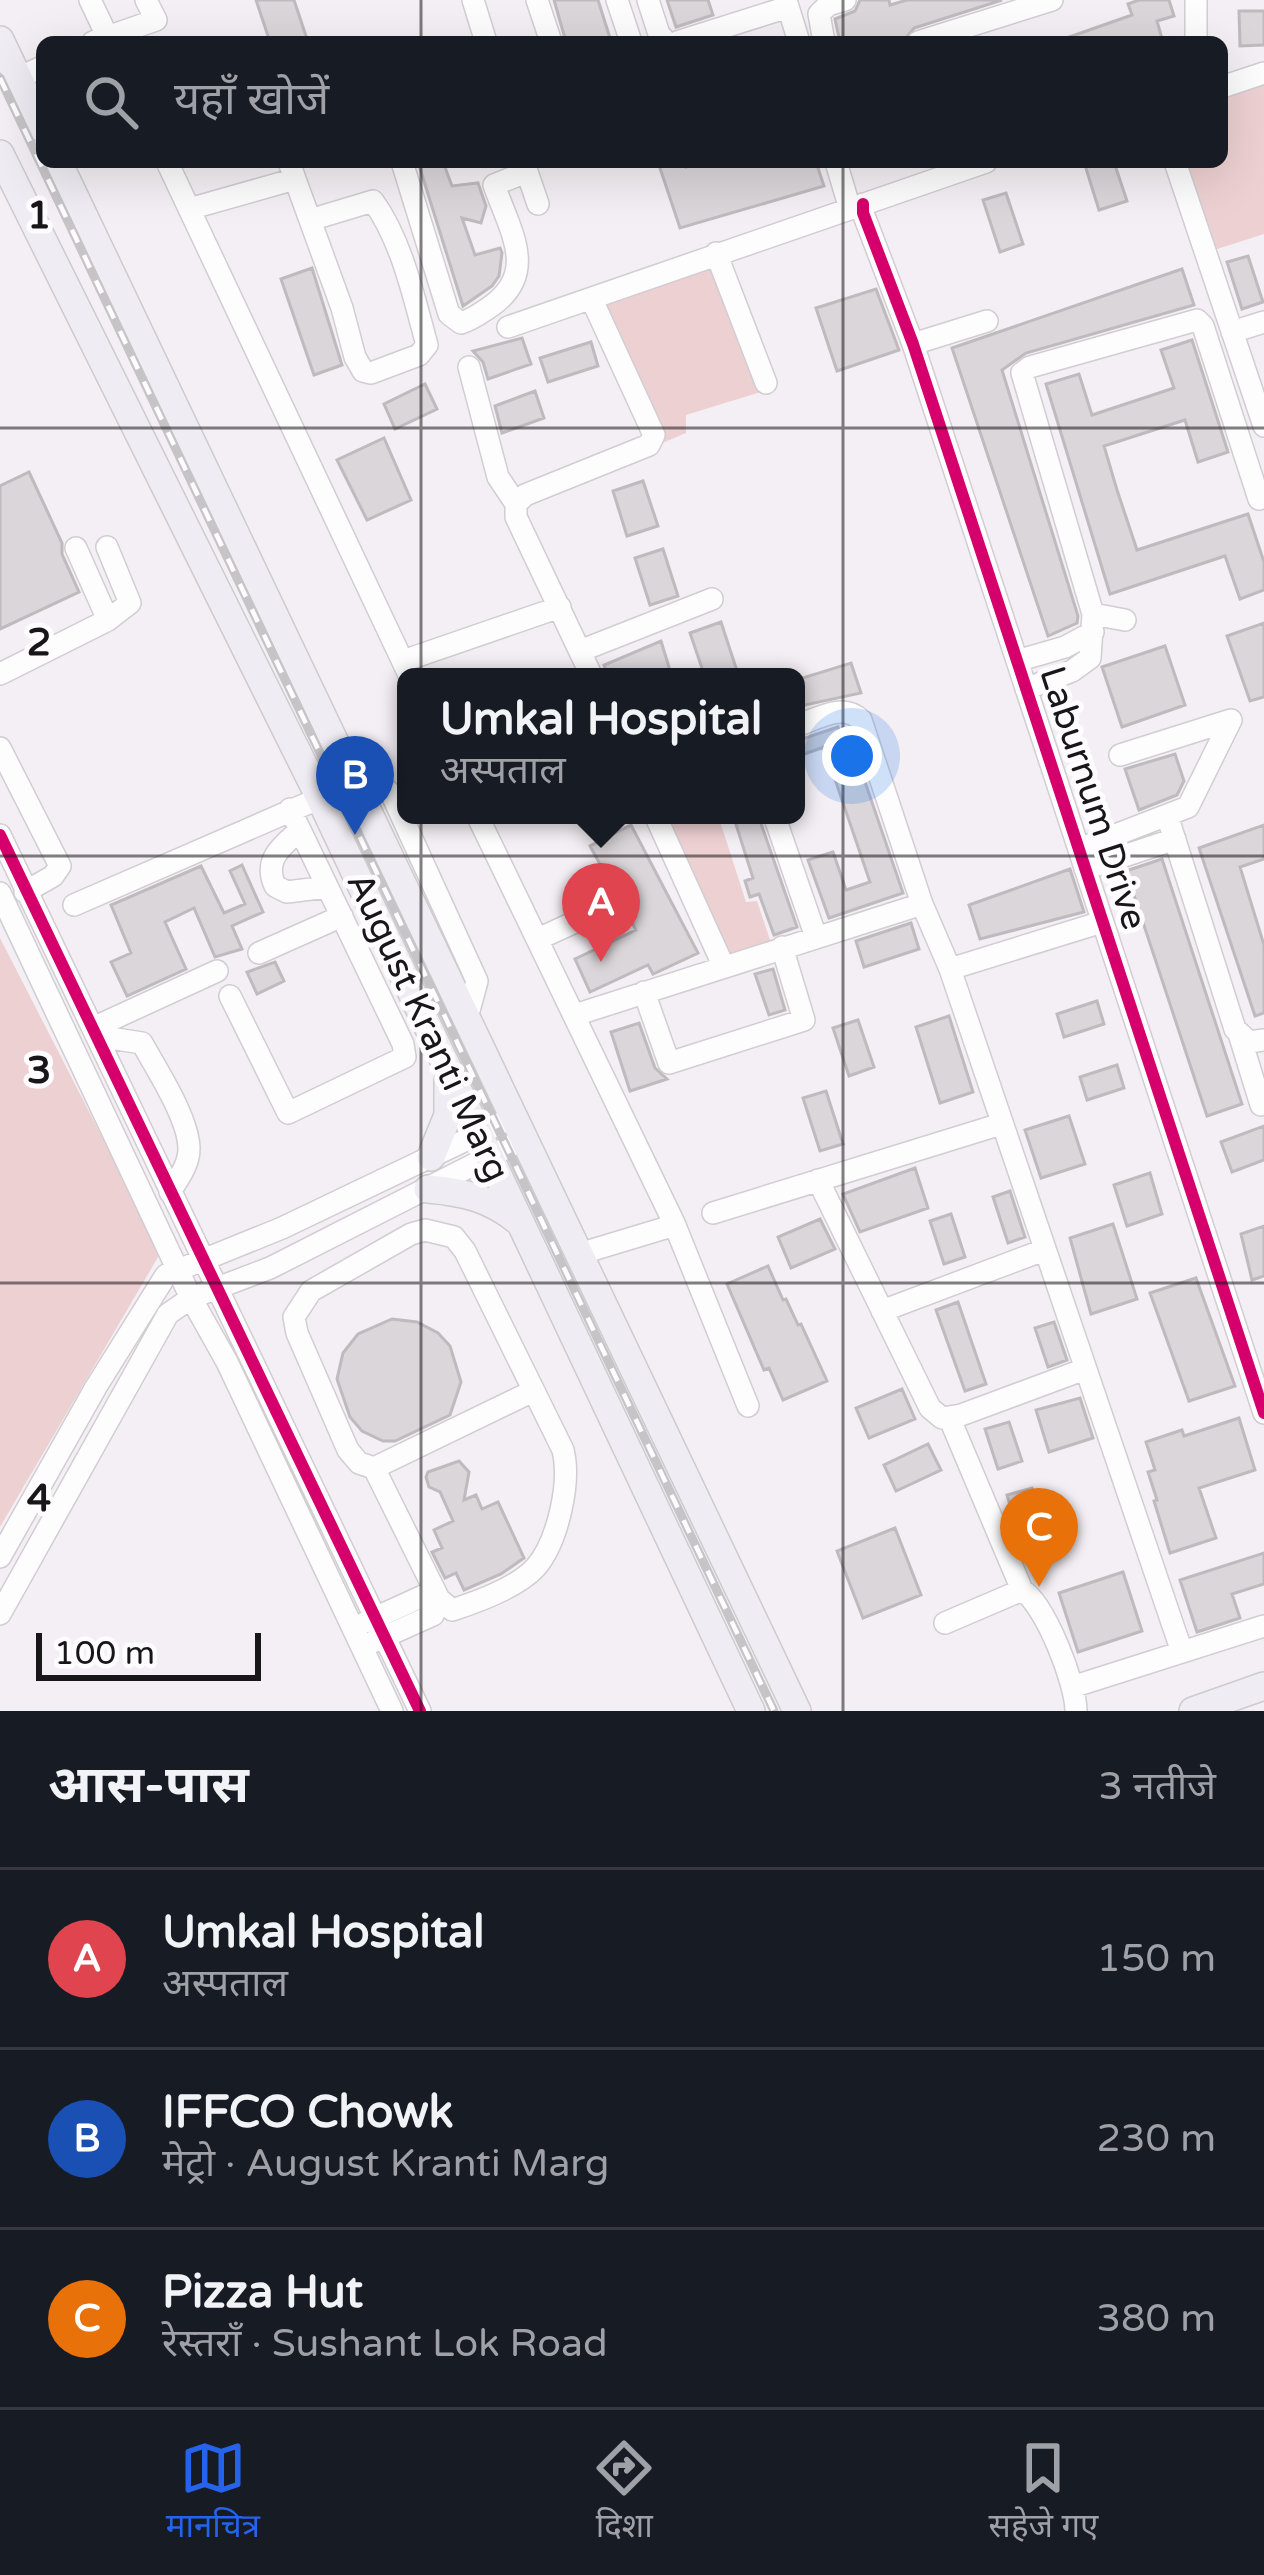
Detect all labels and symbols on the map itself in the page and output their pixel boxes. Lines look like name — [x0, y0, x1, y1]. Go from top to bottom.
text: 1 — [27, 192, 51, 239]
text: 2 — [27, 619, 51, 666]
street label: Laburnum Drive — [1030, 661, 1156, 935]
your location — [822, 726, 882, 786]
pin: B — [316, 736, 394, 835]
pin: A — [562, 863, 640, 962]
street label: August Kranti Marg — [338, 866, 518, 1188]
text: 3 — [27, 1047, 51, 1094]
text: 4 — [27, 1475, 51, 1522]
pin: C — [1000, 1488, 1078, 1587]
scale bar — [36, 1627, 261, 1680]

